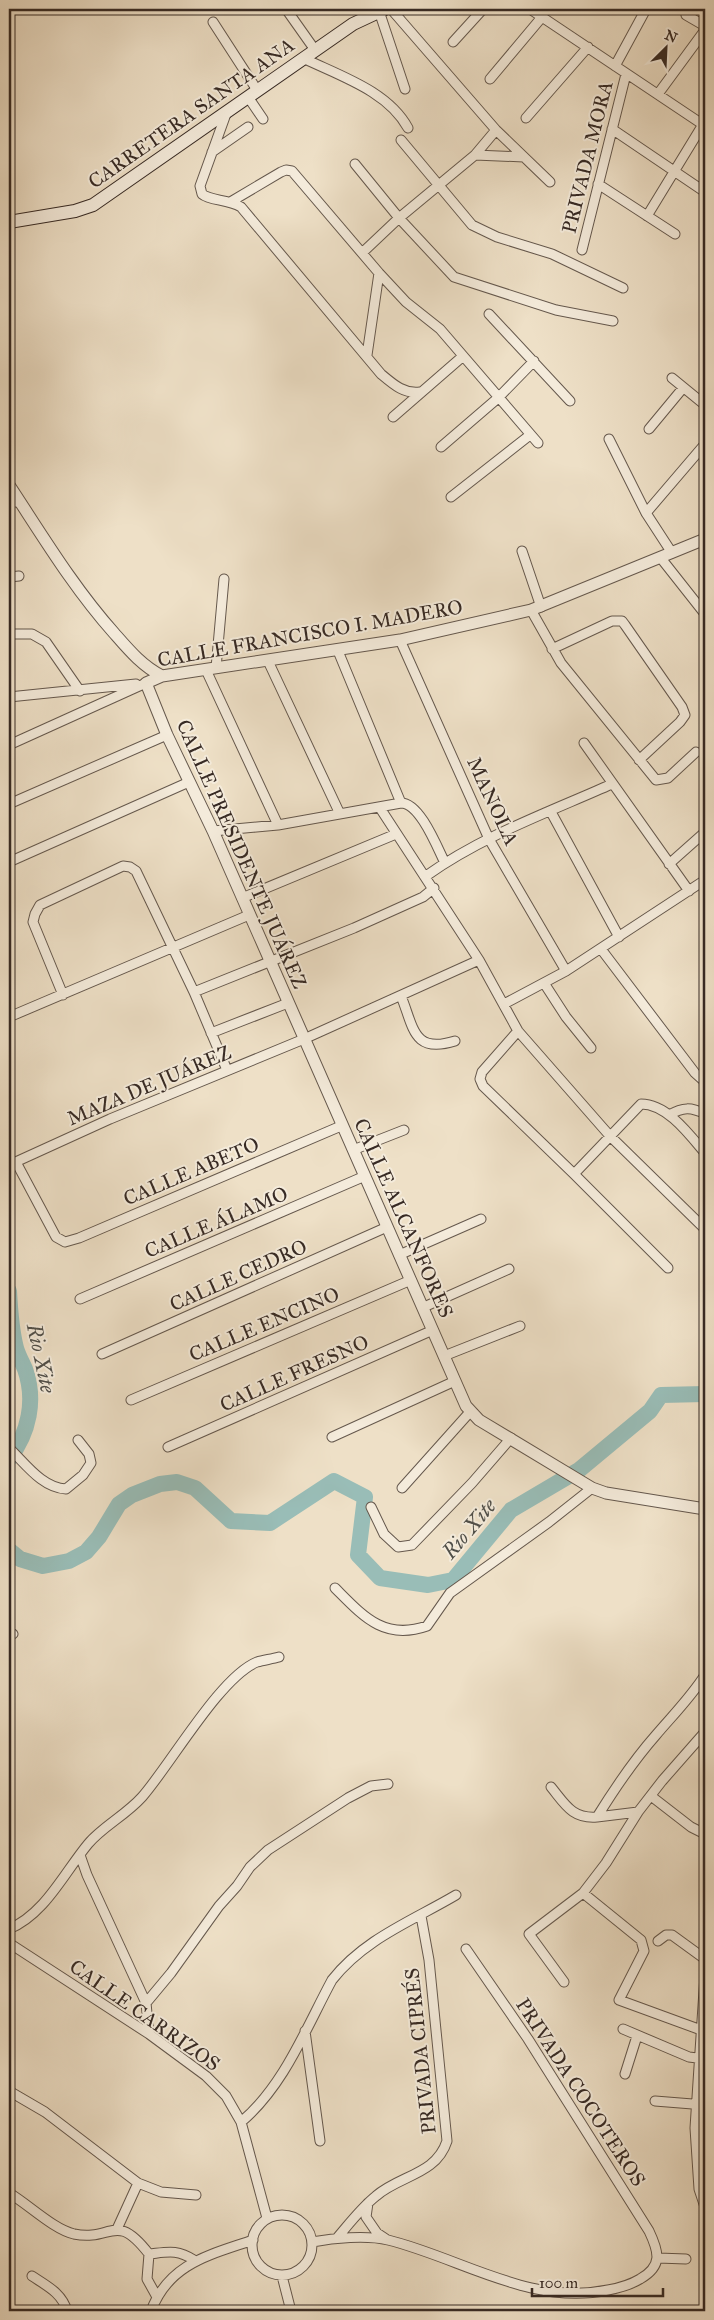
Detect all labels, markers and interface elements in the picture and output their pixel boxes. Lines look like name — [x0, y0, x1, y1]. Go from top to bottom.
north arrow — [642, 22, 692, 72]
text: N — [662, 26, 680, 47]
street label: CARRETERA SANTA ANA — [83, 32, 299, 193]
street label: PRIVADA MORA — [556, 78, 618, 236]
street label: CALLE FRANCISCO I. MADERO — [156, 594, 464, 672]
street label: CALLE PRESIDENTE JUÁREZ — [171, 715, 313, 993]
street label: MANOLA — [462, 753, 524, 849]
street label: MAZA DE JUÁREZ — [63, 1039, 235, 1131]
street label: CALLE ALCANFORES — [349, 1115, 459, 1321]
street label: CALLE ABETO — [120, 1132, 262, 1210]
street label: CALLE ÁLAMO — [140, 1180, 291, 1263]
street label: CALLE CEDRO — [166, 1234, 310, 1316]
street label: CALLE ENCINO — [185, 1282, 343, 1366]
water label: Rio Xite — [21, 1320, 61, 1396]
street label: CALLE FRESNO — [216, 1329, 372, 1417]
water label: Rio Xite — [436, 1493, 502, 1565]
street label: CALLE CARRIZOS — [65, 1954, 225, 2076]
street label: PRIVADA CIPRÉS — [397, 1967, 441, 2135]
street label: PRIVADA COCOTEROS — [511, 1993, 651, 2191]
scale bar — [532, 2265, 663, 2297]
text: 100 m — [539, 2274, 579, 2292]

